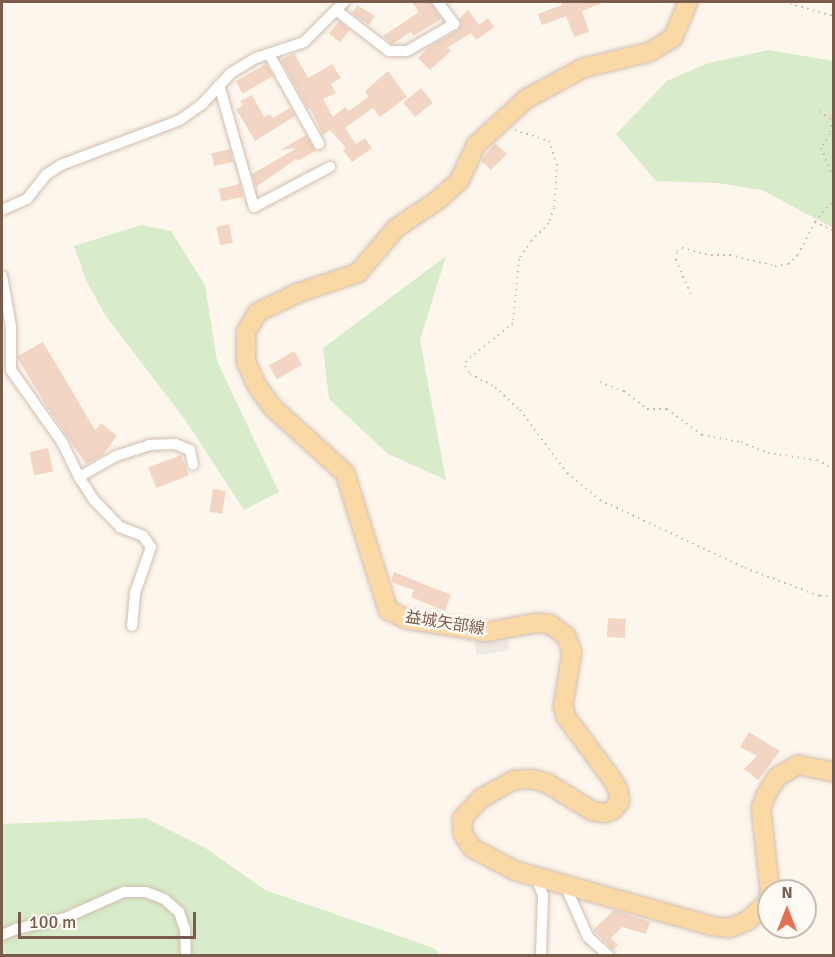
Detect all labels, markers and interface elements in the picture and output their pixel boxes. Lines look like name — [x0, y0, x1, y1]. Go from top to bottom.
street label: 益城矢部線 — [404, 607, 486, 639]
north arrow — [757, 879, 817, 939]
text: N — [781, 883, 793, 903]
scale bar — [21, 900, 200, 938]
text: 100 m — [29, 911, 76, 933]

